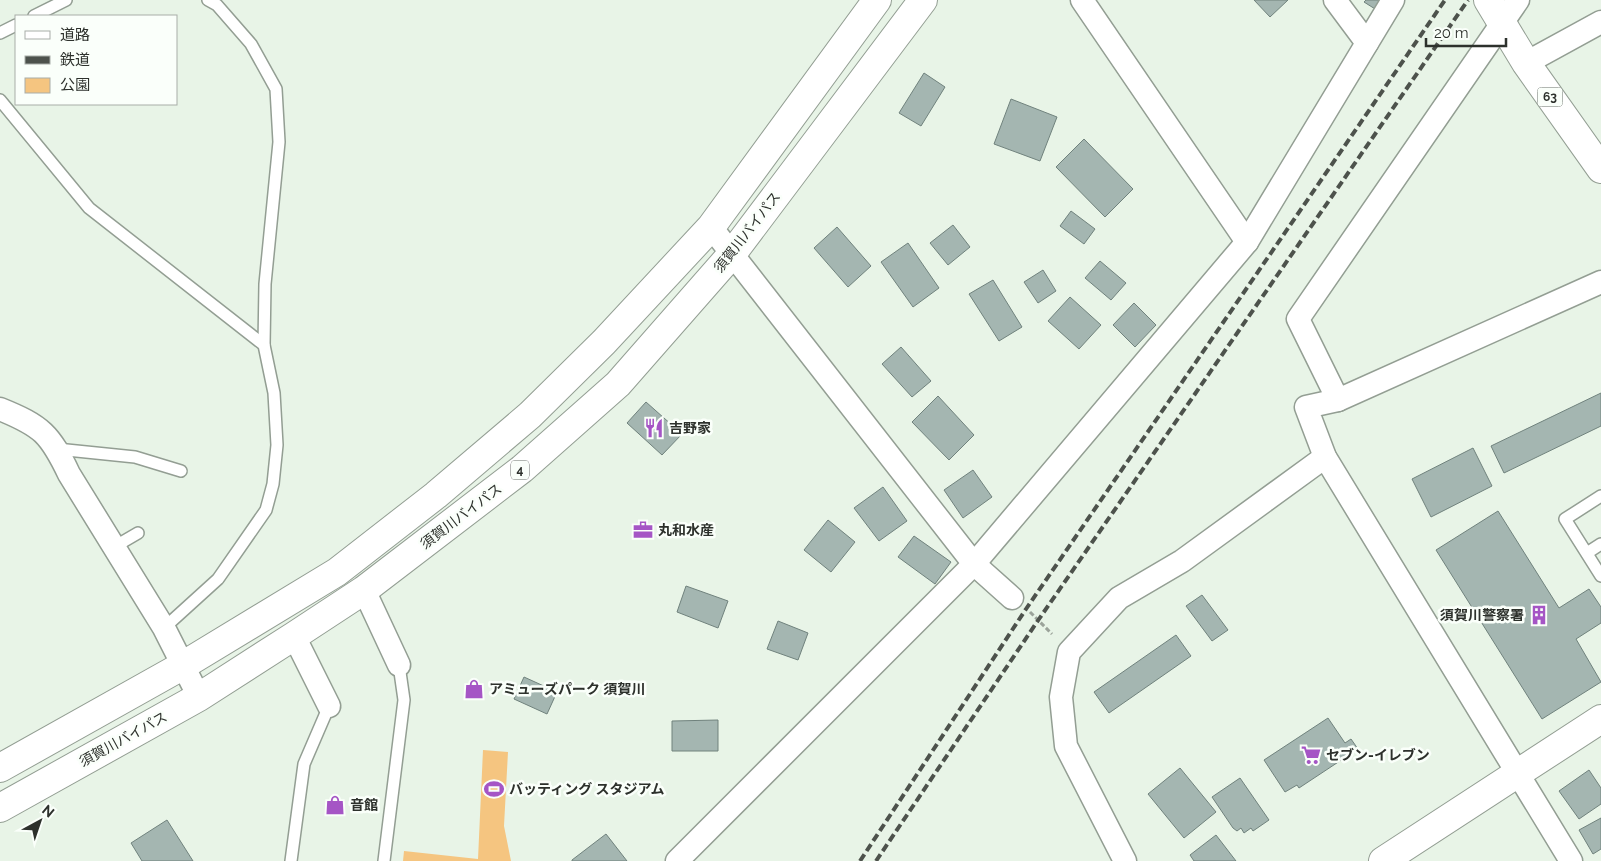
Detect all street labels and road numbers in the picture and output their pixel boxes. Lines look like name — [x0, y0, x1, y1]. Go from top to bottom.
road number: 63 — [1538, 88, 1562, 106]
street label: 須賀川バイパス — [711, 189, 783, 275]
road number: 4 — [511, 460, 529, 480]
street label: 須賀川バイパス — [417, 480, 505, 552]
street label: 須賀川バイパス — [76, 708, 170, 770]

